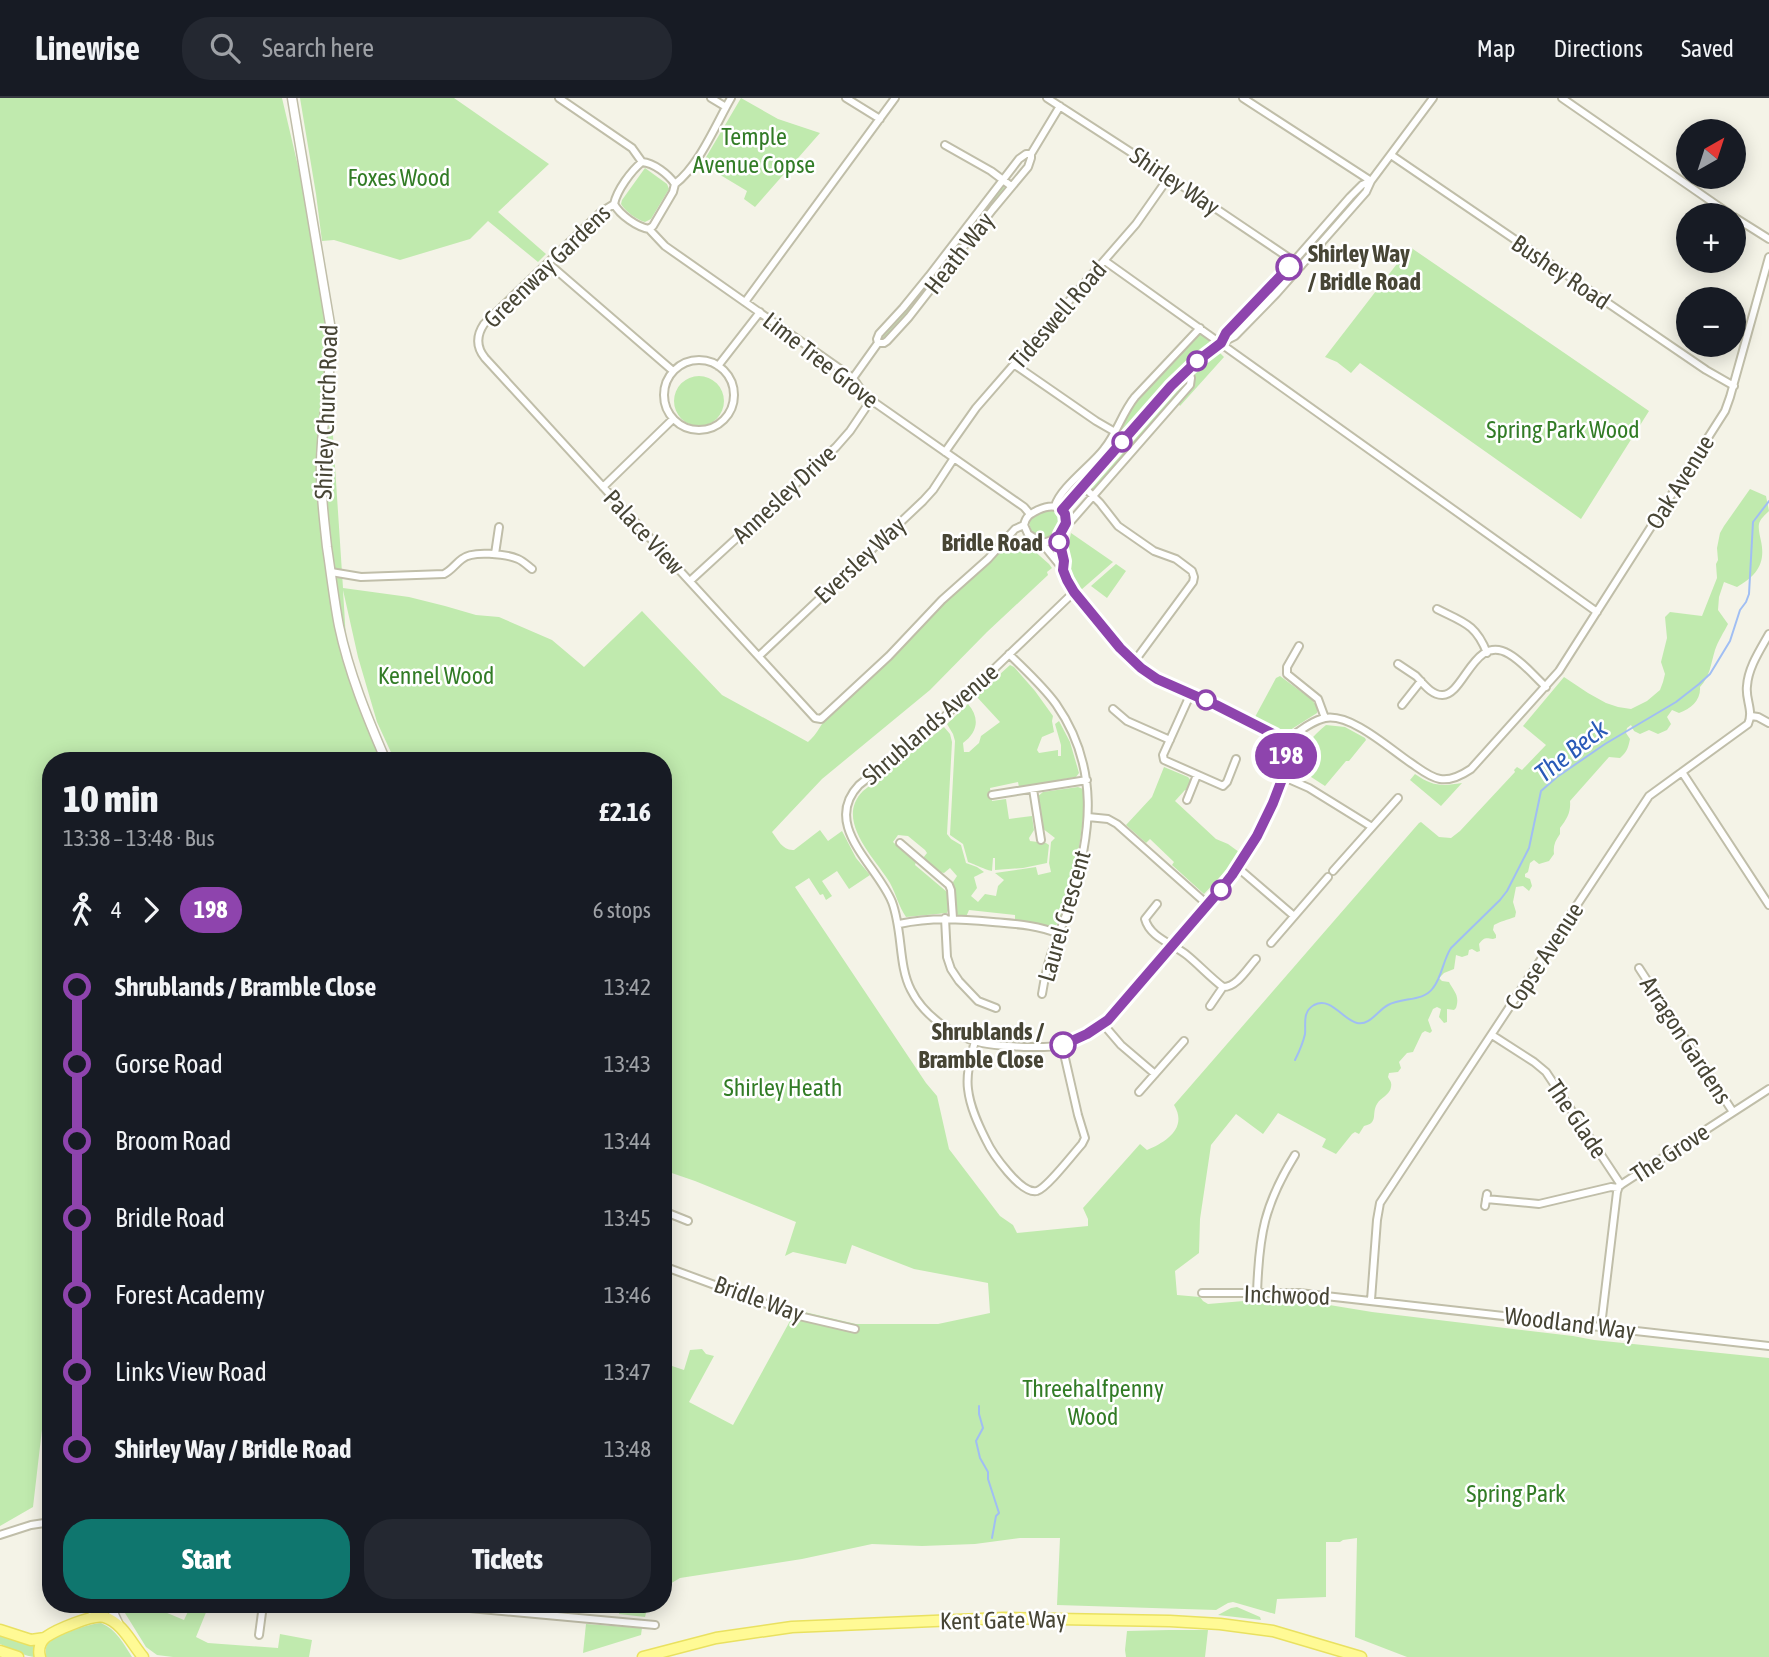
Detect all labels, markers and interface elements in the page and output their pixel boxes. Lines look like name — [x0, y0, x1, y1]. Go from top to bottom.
search box — [182, 17, 672, 80]
text: Linewise — [35, 29, 140, 67]
icon: search — [206, 29, 244, 67]
text: Search here — [262, 33, 374, 63]
text: Map — [1477, 35, 1515, 62]
text: Directions — [1553, 35, 1643, 62]
text: Saved — [1681, 35, 1734, 62]
north arrow — [1676, 119, 1746, 189]
map controls — [1676, 119, 1746, 357]
park label: Temple Avenue Copse — [693, 123, 815, 178]
street label: Shirley Way — [1125, 141, 1225, 221]
park label: Foxes Wood — [348, 164, 450, 191]
street label: Greenway Gardens — [478, 199, 616, 333]
button: + — [1676, 203, 1746, 273]
street label: Heath Way — [919, 207, 999, 299]
street label: Bushey Road — [1507, 229, 1615, 315]
place label: Shirley Way / Bridle Road — [1308, 240, 1421, 295]
marker: Shirley Way / Bridle Road — [1276, 254, 1302, 280]
street label: Tideswell Road — [1004, 256, 1112, 374]
button: − — [1676, 287, 1746, 357]
street label: Lime Tree Grove — [758, 307, 884, 413]
street label: Shirley Church Road — [309, 324, 343, 500]
unlabelled marker — [1187, 351, 1207, 371]
park label: Spring Park Wood — [1486, 416, 1640, 443]
street label: Oak Avenue — [1641, 430, 1719, 534]
unlabelled marker — [1112, 432, 1132, 452]
street label: Annesley Drive — [727, 439, 841, 549]
street label: Palace View — [598, 484, 690, 580]
street label: Eversley Way — [809, 511, 911, 609]
place label: Bridle Road — [942, 529, 1043, 556]
marker: Bridle Road — [1049, 532, 1069, 552]
street label: Shrublands Avenue — [857, 658, 1003, 790]
park label: Kennel Wood — [378, 662, 494, 689]
unlabelled marker — [1196, 690, 1216, 710]
water label: The Beck — [1529, 713, 1614, 789]
line badge: 198 — [1246, 733, 1326, 779]
text: 198 — [1269, 742, 1303, 769]
text: 10 min — [63, 777, 158, 820]
text: £2.16 — [599, 797, 651, 827]
text: 13:38 – 13:48 · Bus — [63, 825, 215, 851]
street label: Laurel Crescent — [1032, 847, 1096, 985]
unlabelled marker — [1211, 880, 1231, 900]
icon: walk — [63, 891, 101, 929]
icon: forward — [132, 891, 170, 929]
text: 198 — [194, 896, 228, 923]
text: 4 — [111, 897, 122, 923]
text: 6 stops — [593, 897, 651, 923]
street label: Copse Avenue — [1499, 897, 1589, 1015]
street label: Arragon Gardens — [1635, 971, 1737, 1109]
text: Shrublands / Bramble Close — [115, 972, 376, 1002]
text: 13:42 — [604, 974, 651, 1000]
place label: Shrublands / Bramble Close — [918, 1018, 1045, 1073]
marker: Shrublands / Bramble Close — [1050, 1032, 1076, 1058]
text: Gorse Road — [115, 1049, 223, 1079]
text: 13:43 — [604, 1051, 651, 1077]
park label: Shirley Heath — [724, 1074, 842, 1101]
street label: The Glade — [1541, 1075, 1613, 1163]
street label: The Grove — [1626, 1118, 1714, 1188]
text: Broom Road — [115, 1126, 231, 1156]
text: 13:44 — [604, 1128, 651, 1154]
text: Bridle Road — [115, 1203, 225, 1233]
text: 13:45 — [604, 1205, 651, 1231]
street label: Bridle Way — [711, 1270, 808, 1328]
text: Forest Academy — [115, 1280, 265, 1310]
street label: Inchwood — [1243, 1280, 1331, 1310]
text: 13:46 — [604, 1282, 651, 1308]
street label: Woodland Way — [1503, 1302, 1637, 1344]
text: Links View Road — [115, 1357, 267, 1387]
text: 13:47 — [604, 1359, 651, 1385]
park label: Threehalfpenny Wood — [1022, 1375, 1164, 1430]
text: Shirley Way / Bridle Road — [115, 1434, 351, 1464]
text: 13:48 — [604, 1436, 651, 1462]
park label: Spring Park — [1466, 1480, 1566, 1507]
button: Start — [63, 1519, 350, 1599]
button: Tickets — [364, 1519, 651, 1599]
street label: Kent Gate Way — [940, 1605, 1067, 1635]

